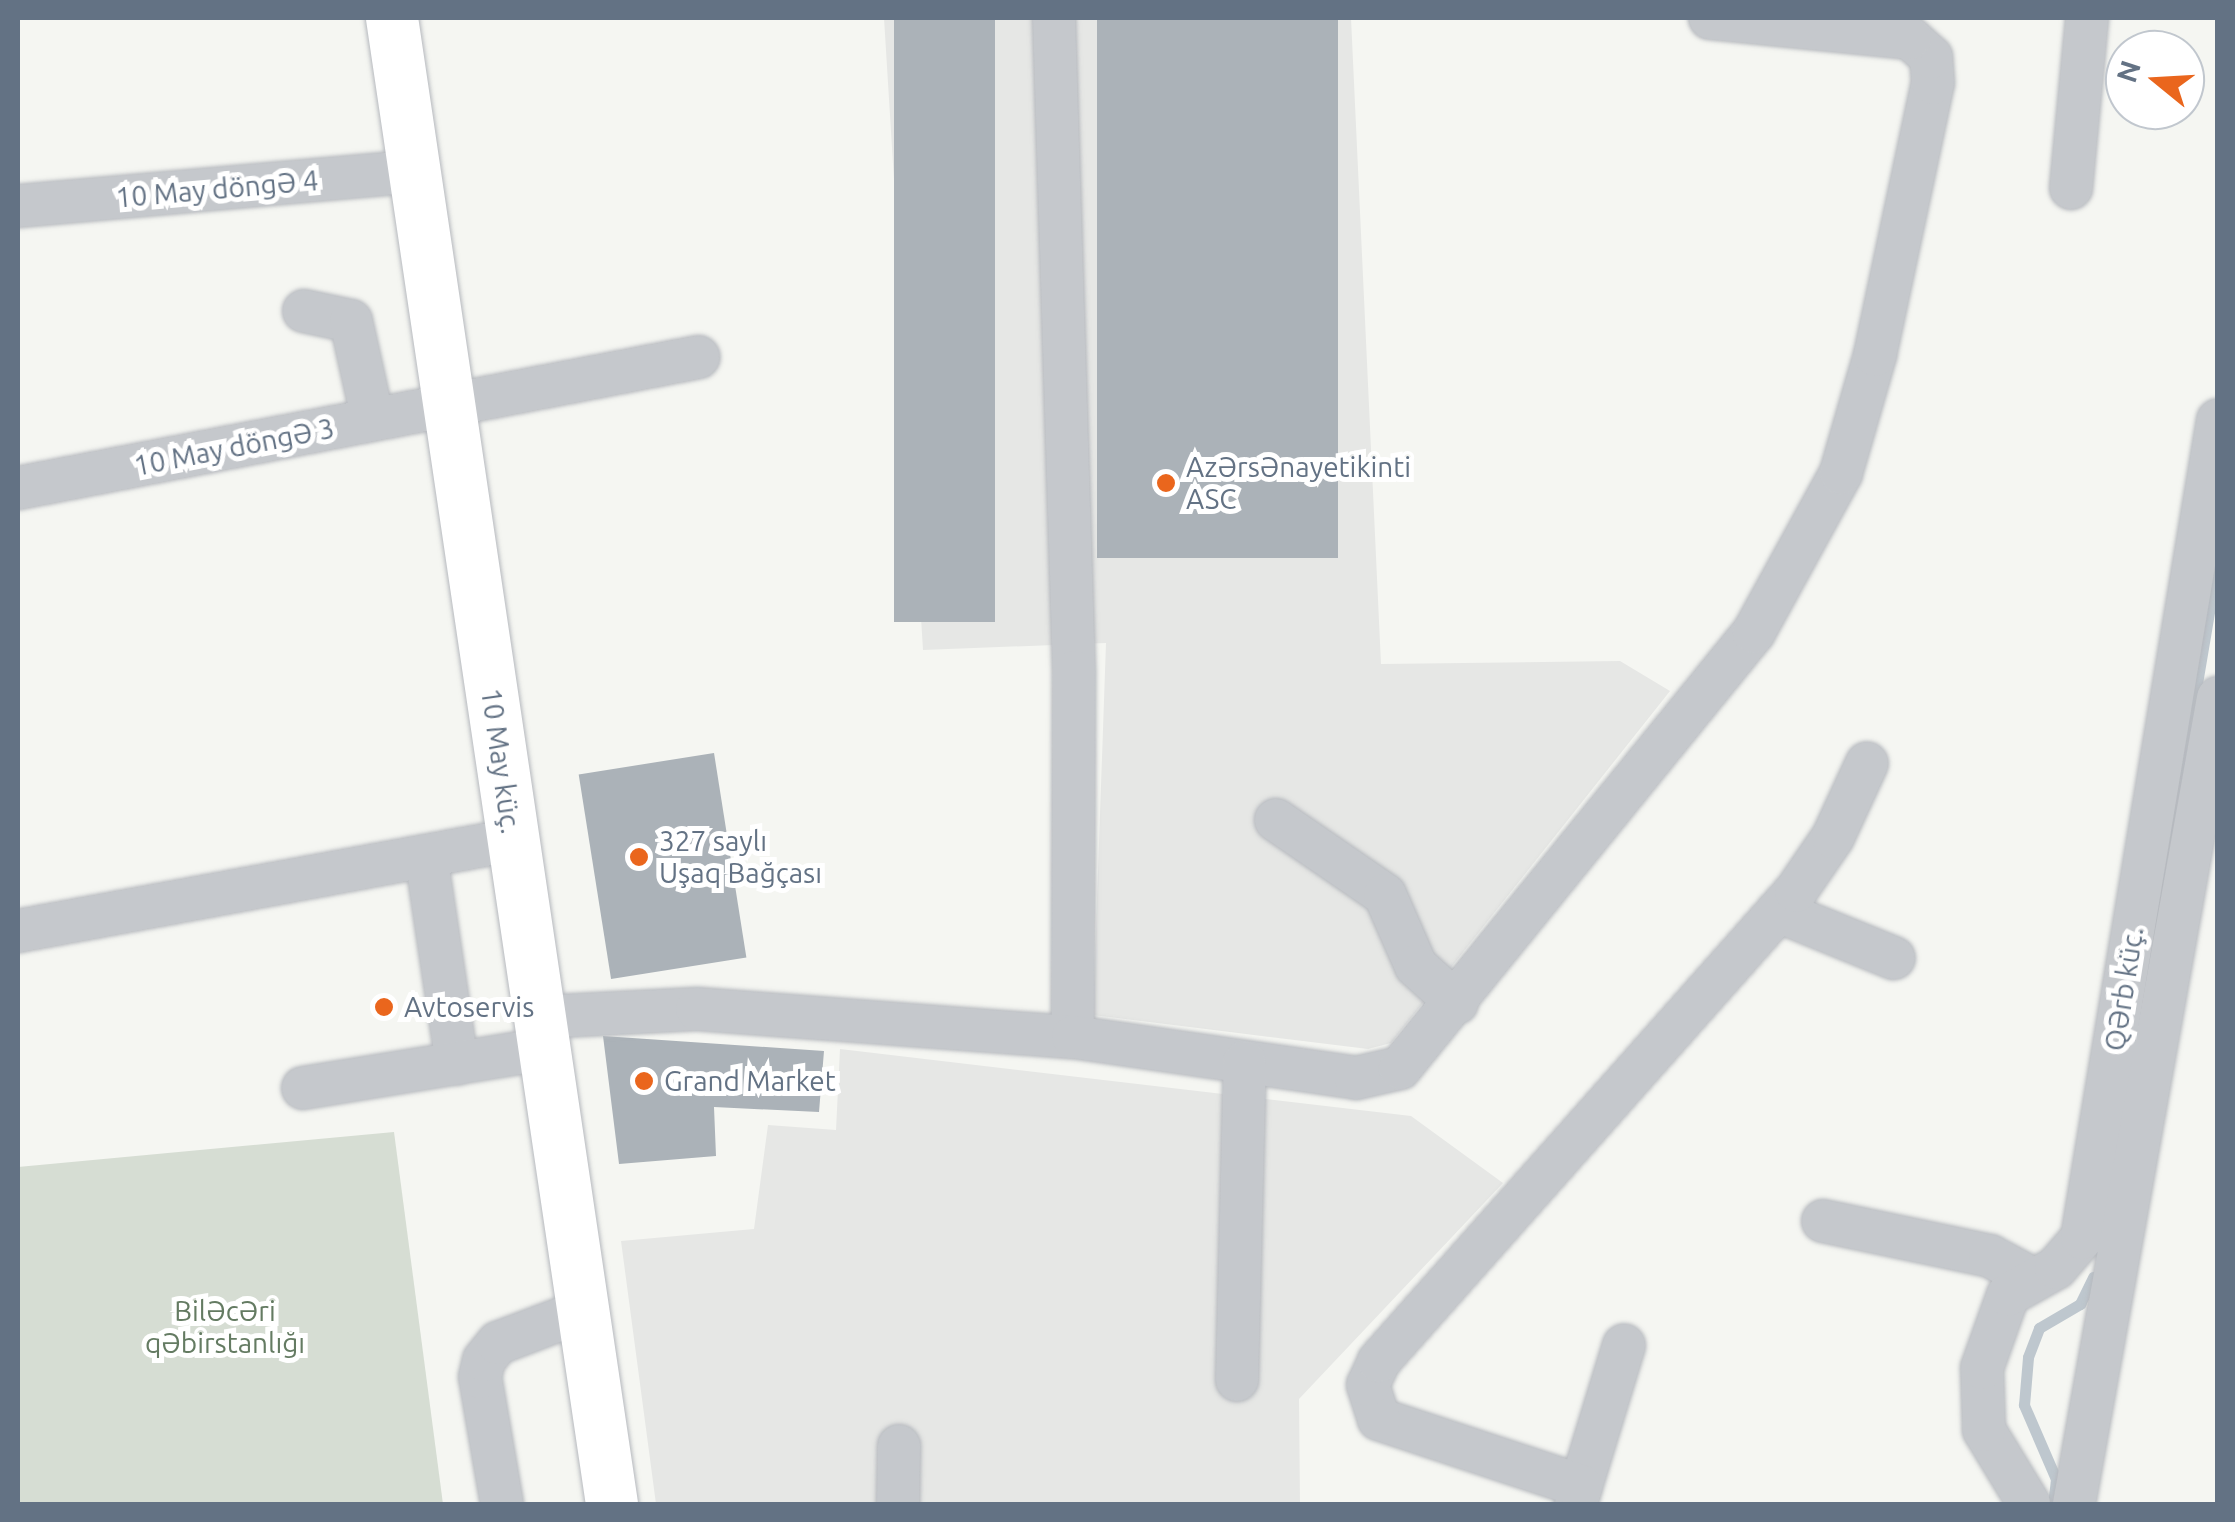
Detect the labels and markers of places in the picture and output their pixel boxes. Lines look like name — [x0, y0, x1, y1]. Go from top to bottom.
place label: Azərsənayetikinti ASC — [1186, 450, 1411, 516]
marker: Azərsənayetikinti ASC — [1155, 472, 1177, 494]
place label: 327 saylı Uşaq Bağçası — [659, 824, 822, 890]
marker: 327 saylı Uşaq Bağçası — [628, 846, 650, 868]
place label: Avtoservis — [404, 990, 534, 1024]
marker: Avtoservis — [373, 996, 395, 1018]
place label: Grand Market — [664, 1064, 836, 1098]
marker: Grand Market — [633, 1070, 655, 1092]

